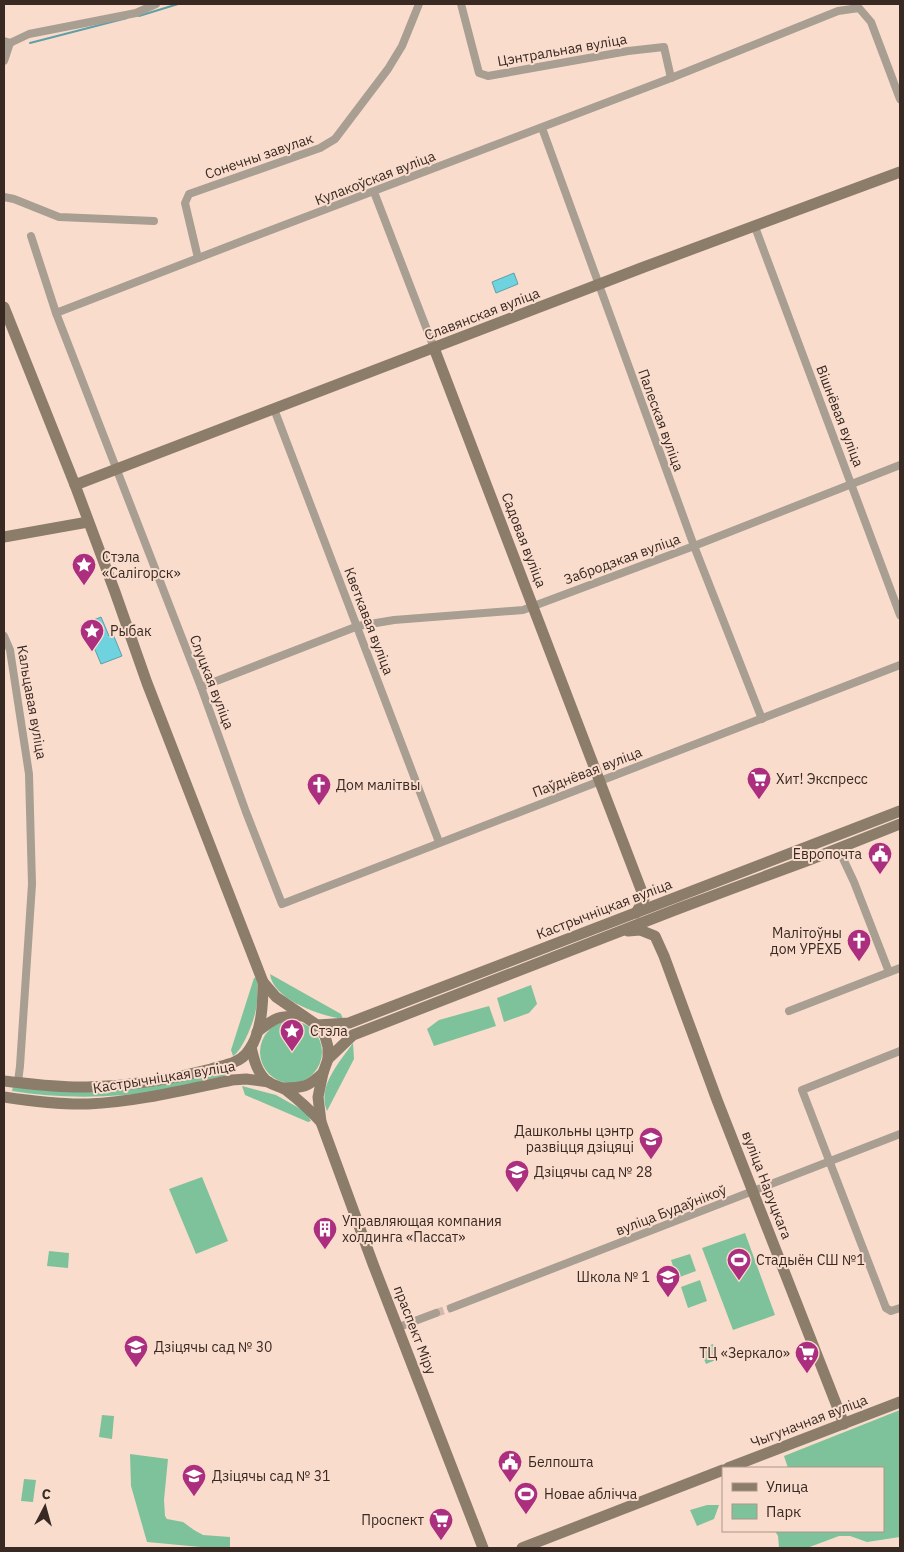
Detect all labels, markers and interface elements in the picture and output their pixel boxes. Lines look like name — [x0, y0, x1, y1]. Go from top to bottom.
street label: Цэнтральная вуліца — [496, 30, 629, 70]
street label: Сонечны завулак — [202, 129, 316, 183]
street label: Кулакоўская вуліца — [312, 147, 438, 209]
street label: Славянская вуліца — [422, 284, 543, 344]
street label: Вішнёвая вуліца — [812, 363, 868, 470]
street label: Палеская вуліца — [634, 366, 688, 474]
street label: Садовая вуліца — [498, 490, 551, 591]
street label: Забродзкая вуліца — [561, 529, 683, 588]
place label: Стэла «Салігорск» — [102, 548, 181, 582]
place icon: Стэла «Салігорск» — [71, 552, 97, 586]
street label: Кветкавая вуліца — [340, 565, 398, 678]
place icon: Рыбак — [79, 618, 105, 652]
place label: Рыбак — [110, 622, 152, 640]
street label: Слуцкая вуліца — [186, 632, 238, 732]
street label: Кальцавая вуліца — [13, 643, 51, 761]
street label: Паўднёвая вуліца — [530, 743, 645, 801]
supermarket icon: Хит! Экспресс — [746, 766, 772, 800]
place label: Хит! Экспресс — [776, 770, 868, 788]
church icon: Дом малітвы — [306, 772, 332, 806]
place label: Дом малітвы — [336, 776, 420, 794]
public building icon: Европочта — [867, 841, 893, 875]
place label: Европочта — [793, 845, 863, 863]
street label: Кастрычніцкая вуліца — [534, 875, 675, 943]
place label: Малітоўны дом УРЕХБ — [770, 924, 842, 958]
church icon: Малітоўны дом УРЕХБ — [846, 928, 872, 962]
place icon: Стэла — [279, 1018, 305, 1052]
place label: Стэла — [310, 1022, 348, 1040]
street label: Кастрычніцкая вуліца — [92, 1057, 237, 1097]
place label: Дашкольны цэнтр развіцця дзіцяці — [515, 1122, 634, 1156]
school or university icon: Дашкольны цэнтр развіцця дзіцяці — [638, 1126, 664, 1160]
street label: вуліца Наруцкага — [738, 1128, 796, 1242]
school or university icon: Дзіцячы сад № 28 — [504, 1159, 530, 1193]
place label: Дзіцячы сад № 28 — [534, 1163, 653, 1181]
street label: вуліца Будаўнікоў — [613, 1181, 729, 1239]
place label: Управляющая компания холдинга «Пассат» — [342, 1212, 502, 1246]
building icon: Управляющая компания холдинга «Пассат» — [312, 1216, 338, 1250]
sports icon: Стадыён СШ №1 — [726, 1247, 752, 1281]
place label: Стадыён СШ №1 — [756, 1251, 865, 1269]
school or university icon: Школа № 1 — [655, 1264, 681, 1298]
place label: Школа № 1 — [577, 1268, 650, 1286]
street label: праспект Міру — [390, 1283, 440, 1377]
school or university icon: Дзіцячы сад № 30 — [123, 1334, 149, 1368]
place label: Дзіцячы сад № 30 — [154, 1338, 273, 1356]
supermarket icon: ТЦ «Зеркало» — [794, 1340, 820, 1374]
place label: ТЦ «Зеркало» — [699, 1344, 790, 1362]
street label: Чыгуначная вуліца — [748, 1390, 870, 1452]
public building icon: Белпошта — [497, 1449, 523, 1483]
place label: Белпошта — [528, 1453, 594, 1471]
school or university icon: Дзіцячы сад № 31 — [181, 1463, 207, 1497]
place label: Дзіцячы сад № 31 — [212, 1467, 331, 1485]
legend — [722, 1467, 884, 1532]
text: Улица — [766, 1477, 808, 1496]
sports icon: Новае аблічча — [513, 1481, 539, 1515]
north arrow — [20, 1482, 70, 1532]
text: С — [41, 1485, 52, 1503]
place label: Новае аблічча — [544, 1485, 638, 1503]
text: Парк — [766, 1502, 801, 1521]
supermarket icon: Проспект — [428, 1507, 454, 1541]
place label: Проспект — [361, 1511, 424, 1529]

